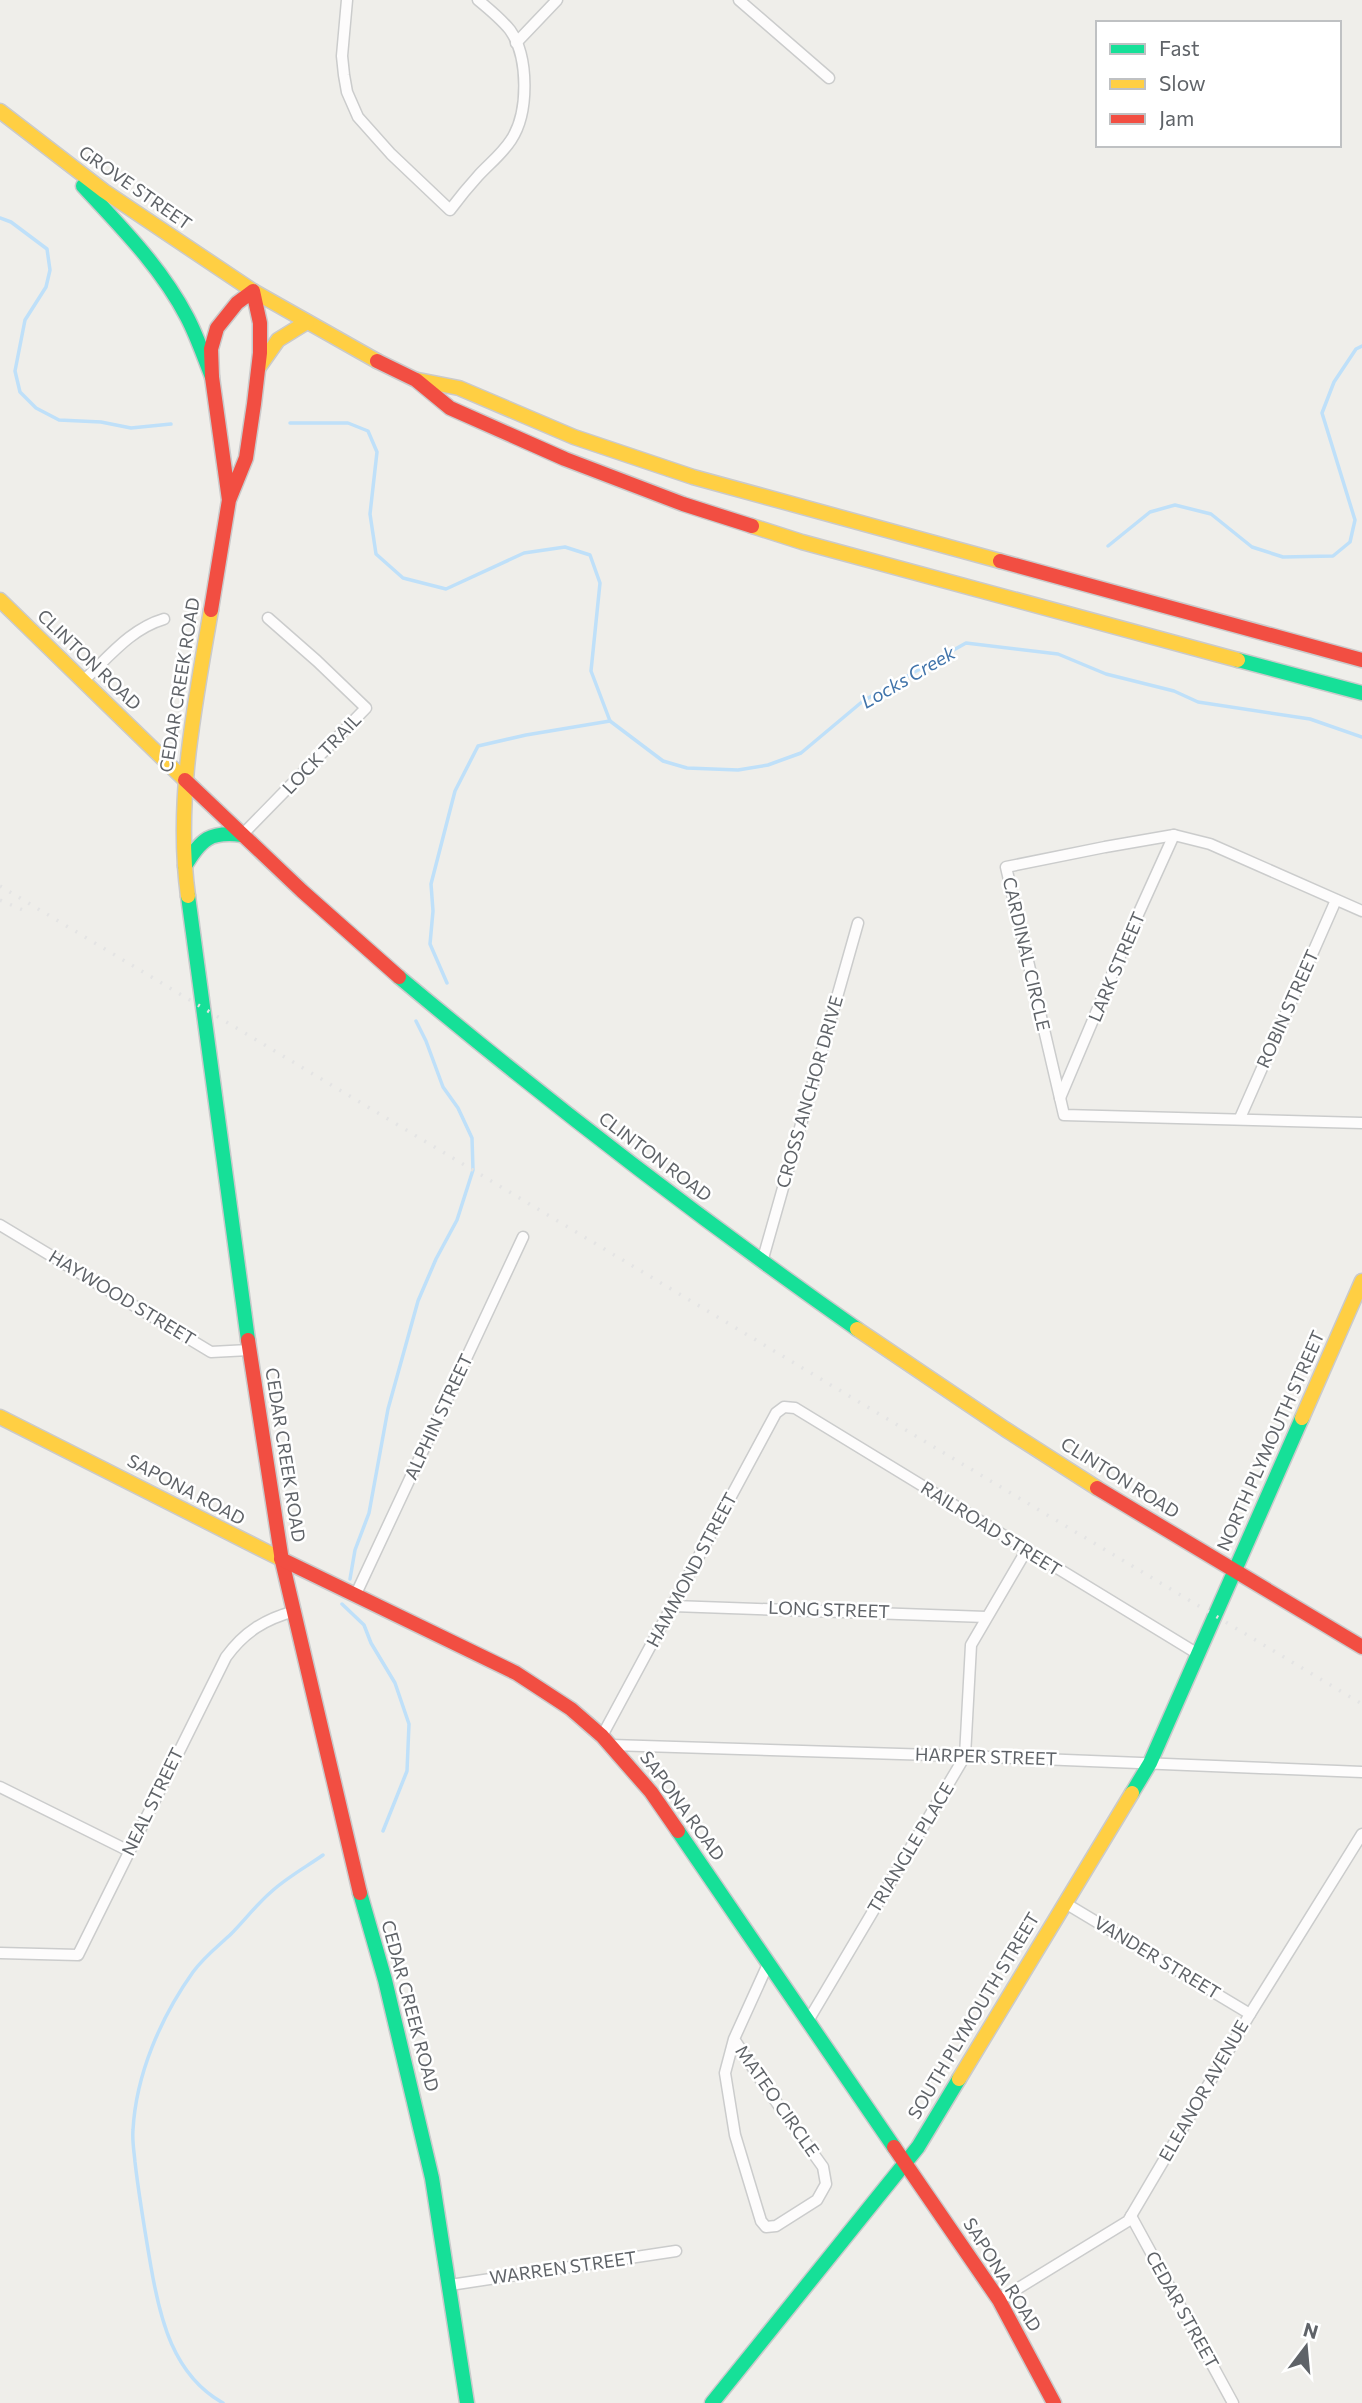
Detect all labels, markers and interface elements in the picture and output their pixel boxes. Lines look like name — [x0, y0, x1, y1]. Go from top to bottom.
legend — [1096, 21, 1341, 147]
text: Fast — [1159, 35, 1200, 60]
text: Slow — [1159, 70, 1206, 95]
text: Jam — [1159, 105, 1194, 130]
street label: GROVE STREET — [75, 140, 196, 234]
street label: CEDAR CREEK ROAD — [154, 596, 204, 774]
street label: CLINTON ROAD — [33, 604, 146, 714]
water label: Locks Creek — [857, 640, 959, 713]
street label: LOCK TRAIL — [277, 708, 365, 798]
street label: CARDINAL CIRCLE — [999, 875, 1055, 1033]
street label: LARK STREET — [1083, 908, 1149, 1025]
street label: ROBIN STREET — [1251, 946, 1323, 1071]
street label: CROSS ANCHOR DRIVE — [771, 993, 847, 1190]
street label: CLINTON ROAD — [595, 1107, 716, 1206]
street label: HAYWOOD STREET — [45, 1245, 200, 1350]
street label: NORTH PLYMOUTH STREET — [1211, 1327, 1329, 1554]
street label: ALPHIN STREET — [399, 1350, 477, 1483]
street label: CEDAR CREEK ROAD — [261, 1366, 311, 1544]
street label: CLINTON ROAD — [1057, 1432, 1184, 1522]
street label: SAPONA ROAD — [124, 1449, 249, 1529]
street label: RAILROAD STREET — [917, 1476, 1066, 1580]
street label: HAMMOND STREET — [641, 1488, 741, 1651]
street label: LONG STREET — [768, 1596, 890, 1622]
street label: HARPER STREET — [915, 1743, 1058, 1769]
street label: NEAL STREET — [117, 1744, 188, 1859]
street label: SAPONA ROAD — [636, 1746, 730, 1864]
street label: TRIANGLE PLACE — [862, 1778, 958, 1917]
street label: SOUTH PLYMOUTH STREET — [903, 1908, 1044, 2123]
street label: VANDER STREET — [1090, 1911, 1225, 2003]
street label: CEDAR CREEK ROAD — [377, 1918, 444, 2094]
street label: ELEANOR AVENUE — [1154, 2016, 1253, 2165]
street label: MATEO CIRCLE — [731, 2040, 824, 2160]
street label: SAPONA ROAD — [959, 2213, 1047, 2335]
street label: WARREN STREET — [488, 2246, 638, 2288]
street label: CEDAR STREET — [1142, 2247, 1224, 2372]
north arrow — [1271, 2312, 1341, 2382]
text: N — [1301, 2317, 1321, 2343]

